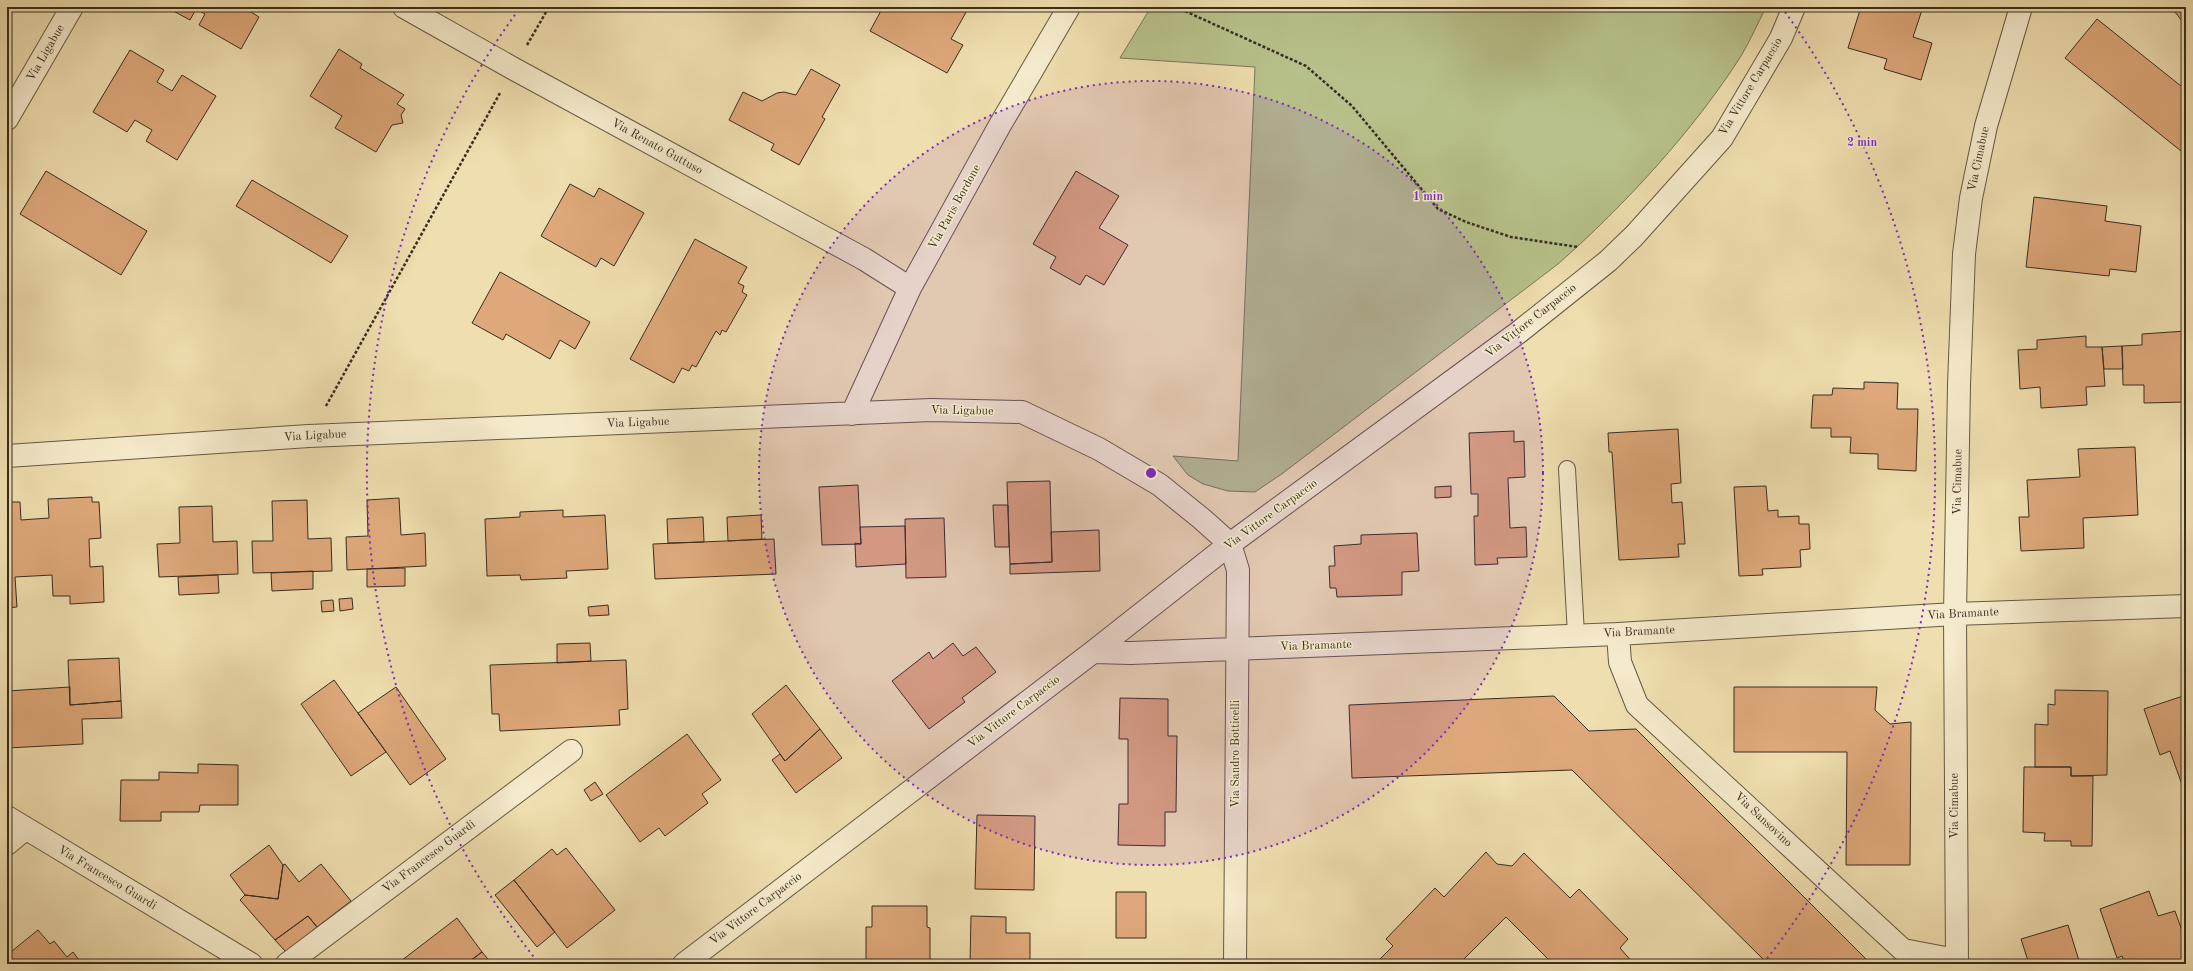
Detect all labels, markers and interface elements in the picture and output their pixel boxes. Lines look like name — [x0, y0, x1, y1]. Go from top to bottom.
street label: Via Ligabue — [25, 22, 67, 83]
street label: Via Vittore Carpaccio — [1717, 36, 1785, 138]
street label: Via Renato Guttuso — [609, 117, 705, 177]
street label: Via Cimabue — [1966, 125, 1992, 193]
text: 2 min — [1847, 137, 1877, 149]
street label: Via Paris Bordone — [927, 162, 983, 251]
text: 1 min — [1413, 191, 1443, 203]
street label: Via Vittore Carpaccio — [1483, 282, 1579, 360]
street label: Via Ligabue — [930, 404, 994, 418]
street label: Via Ligabue — [606, 416, 670, 430]
street label: Via Ligabue — [283, 428, 347, 444]
street label: Via Cimabue — [1951, 448, 1965, 515]
centre of rings — [1144, 466, 1158, 480]
street label: Via Vittore Carpaccio — [1222, 477, 1320, 553]
street label: Via Bramante — [1927, 606, 2000, 622]
street label: Via Bramante — [1603, 624, 1676, 640]
street label: Via Bramante — [1280, 639, 1353, 653]
street label: Via Vittore Carpaccio — [966, 673, 1062, 751]
street label: Via Sandro Botticelli — [1230, 700, 1242, 808]
street label: Via Cimabue — [1949, 772, 1961, 839]
street label: Via Sansovino — [1732, 790, 1794, 850]
street label: Via Francesco Guardi — [380, 818, 478, 896]
street label: Via Francesco Guardi — [56, 844, 158, 912]
street label: Via Vittore Carpaccio — [708, 870, 804, 948]

